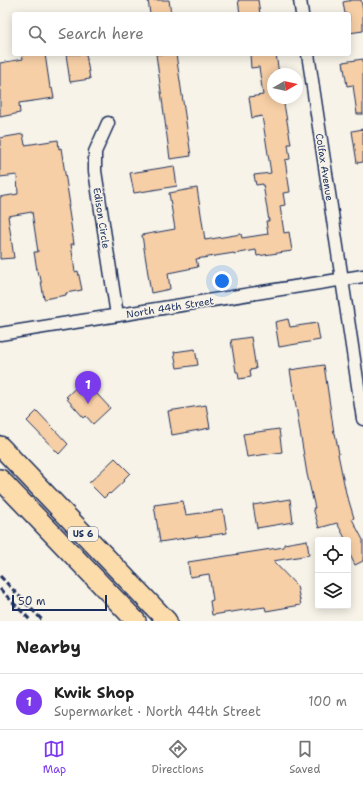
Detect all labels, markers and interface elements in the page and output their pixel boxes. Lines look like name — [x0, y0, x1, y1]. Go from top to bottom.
search box — [12, 12, 351, 56]
icon: search — [26, 23, 48, 45]
text: Search here — [58, 24, 144, 44]
north arrow — [267, 68, 303, 104]
street label: Colfax Avenue — [313, 132, 336, 202]
street label: Edison Circle — [90, 187, 113, 250]
your location — [212, 271, 232, 291]
street label: North 44th Street — [125, 294, 215, 321]
pin: 1 — [75, 371, 101, 404]
road number: US 6 — [68, 527, 98, 541]
map controls — [315, 537, 351, 609]
button: locate — [315, 537, 351, 573]
button: layers — [315, 573, 351, 609]
scale bar — [12, 593, 107, 612]
text: 50 m — [18, 594, 46, 609]
text: Nearby — [16, 636, 81, 658]
text: Kwik Shop — [54, 683, 134, 703]
text: 1 — [26, 693, 32, 710]
text: 100 m — [308, 693, 347, 710]
text: Supermarket · North 44th Street — [54, 703, 261, 720]
tab: Map — [43, 738, 66, 777]
tab: Directions — [151, 738, 204, 777]
tab: Saved — [289, 738, 320, 777]

